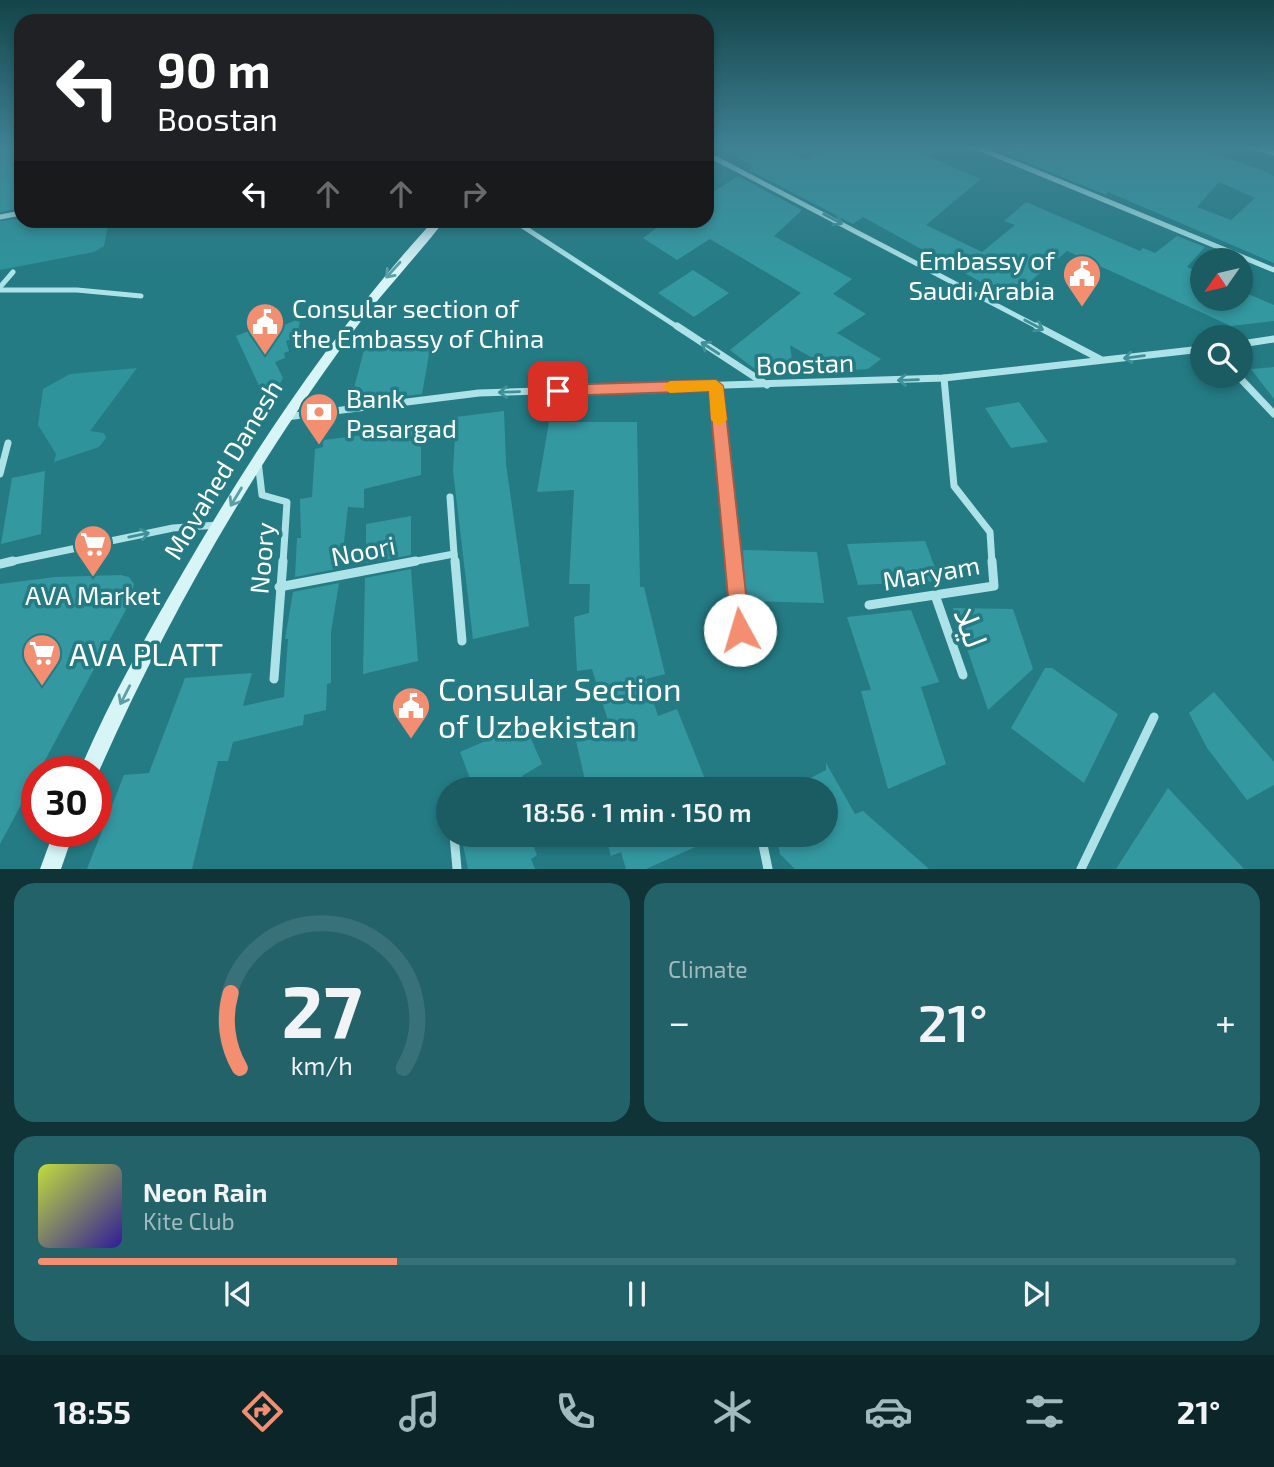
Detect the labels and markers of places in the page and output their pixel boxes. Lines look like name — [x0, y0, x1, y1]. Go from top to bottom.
place label: Embassy of Saudi Arabia — [908, 244, 1056, 305]
public building icon: Embassy of Saudi Arabia — [1061, 253, 1103, 308]
place label: Consular section of the Embassy of China — [292, 292, 544, 353]
public building icon: Consular section of the Embassy of China — [244, 301, 286, 356]
pin — [528, 361, 588, 421]
place label: Bank Pasargad — [346, 382, 457, 443]
bank icon: Bank Pasargad — [298, 391, 340, 446]
supermarket icon: AVA Market — [72, 523, 114, 578]
place label: AVA Market — [25, 579, 161, 610]
supermarket icon: AVA PLATT — [21, 632, 63, 687]
place label: AVA PLATT — [69, 634, 223, 672]
place label: Consular Section of Uzbekistan — [438, 669, 682, 744]
public building icon: Consular Section of Uzbekistan — [390, 685, 432, 740]

